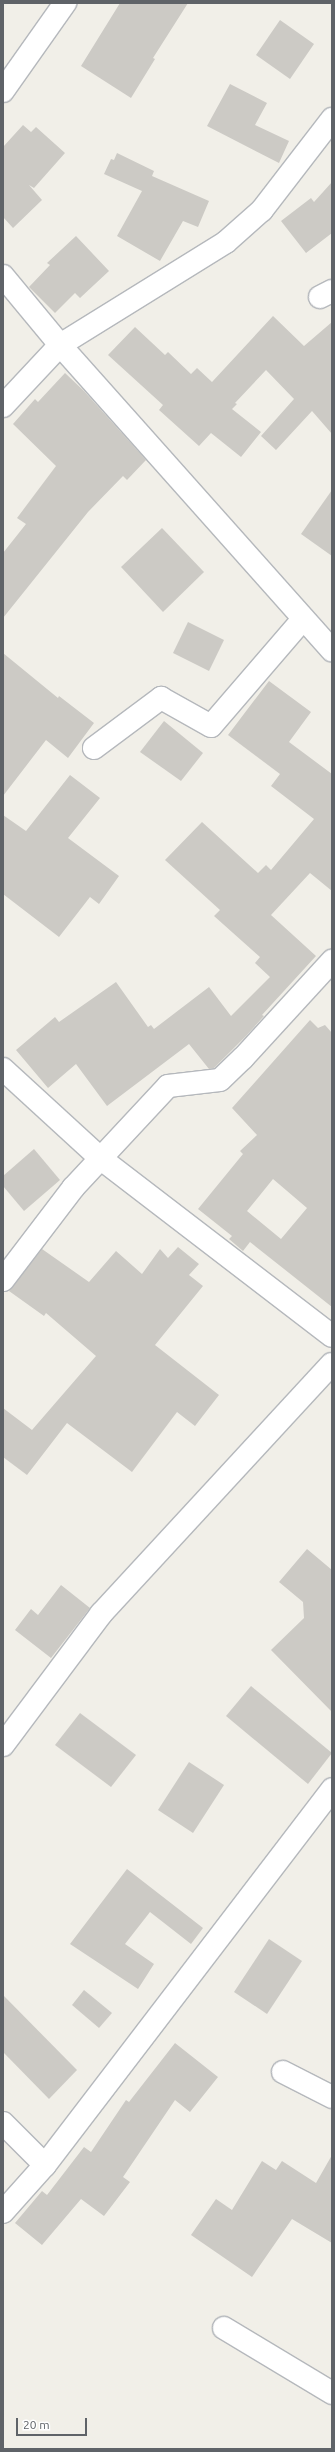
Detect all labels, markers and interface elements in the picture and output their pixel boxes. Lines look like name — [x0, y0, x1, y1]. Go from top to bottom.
scale bar — [18, 2410, 89, 2436]
text: 20 m — [23, 2418, 50, 2431]

